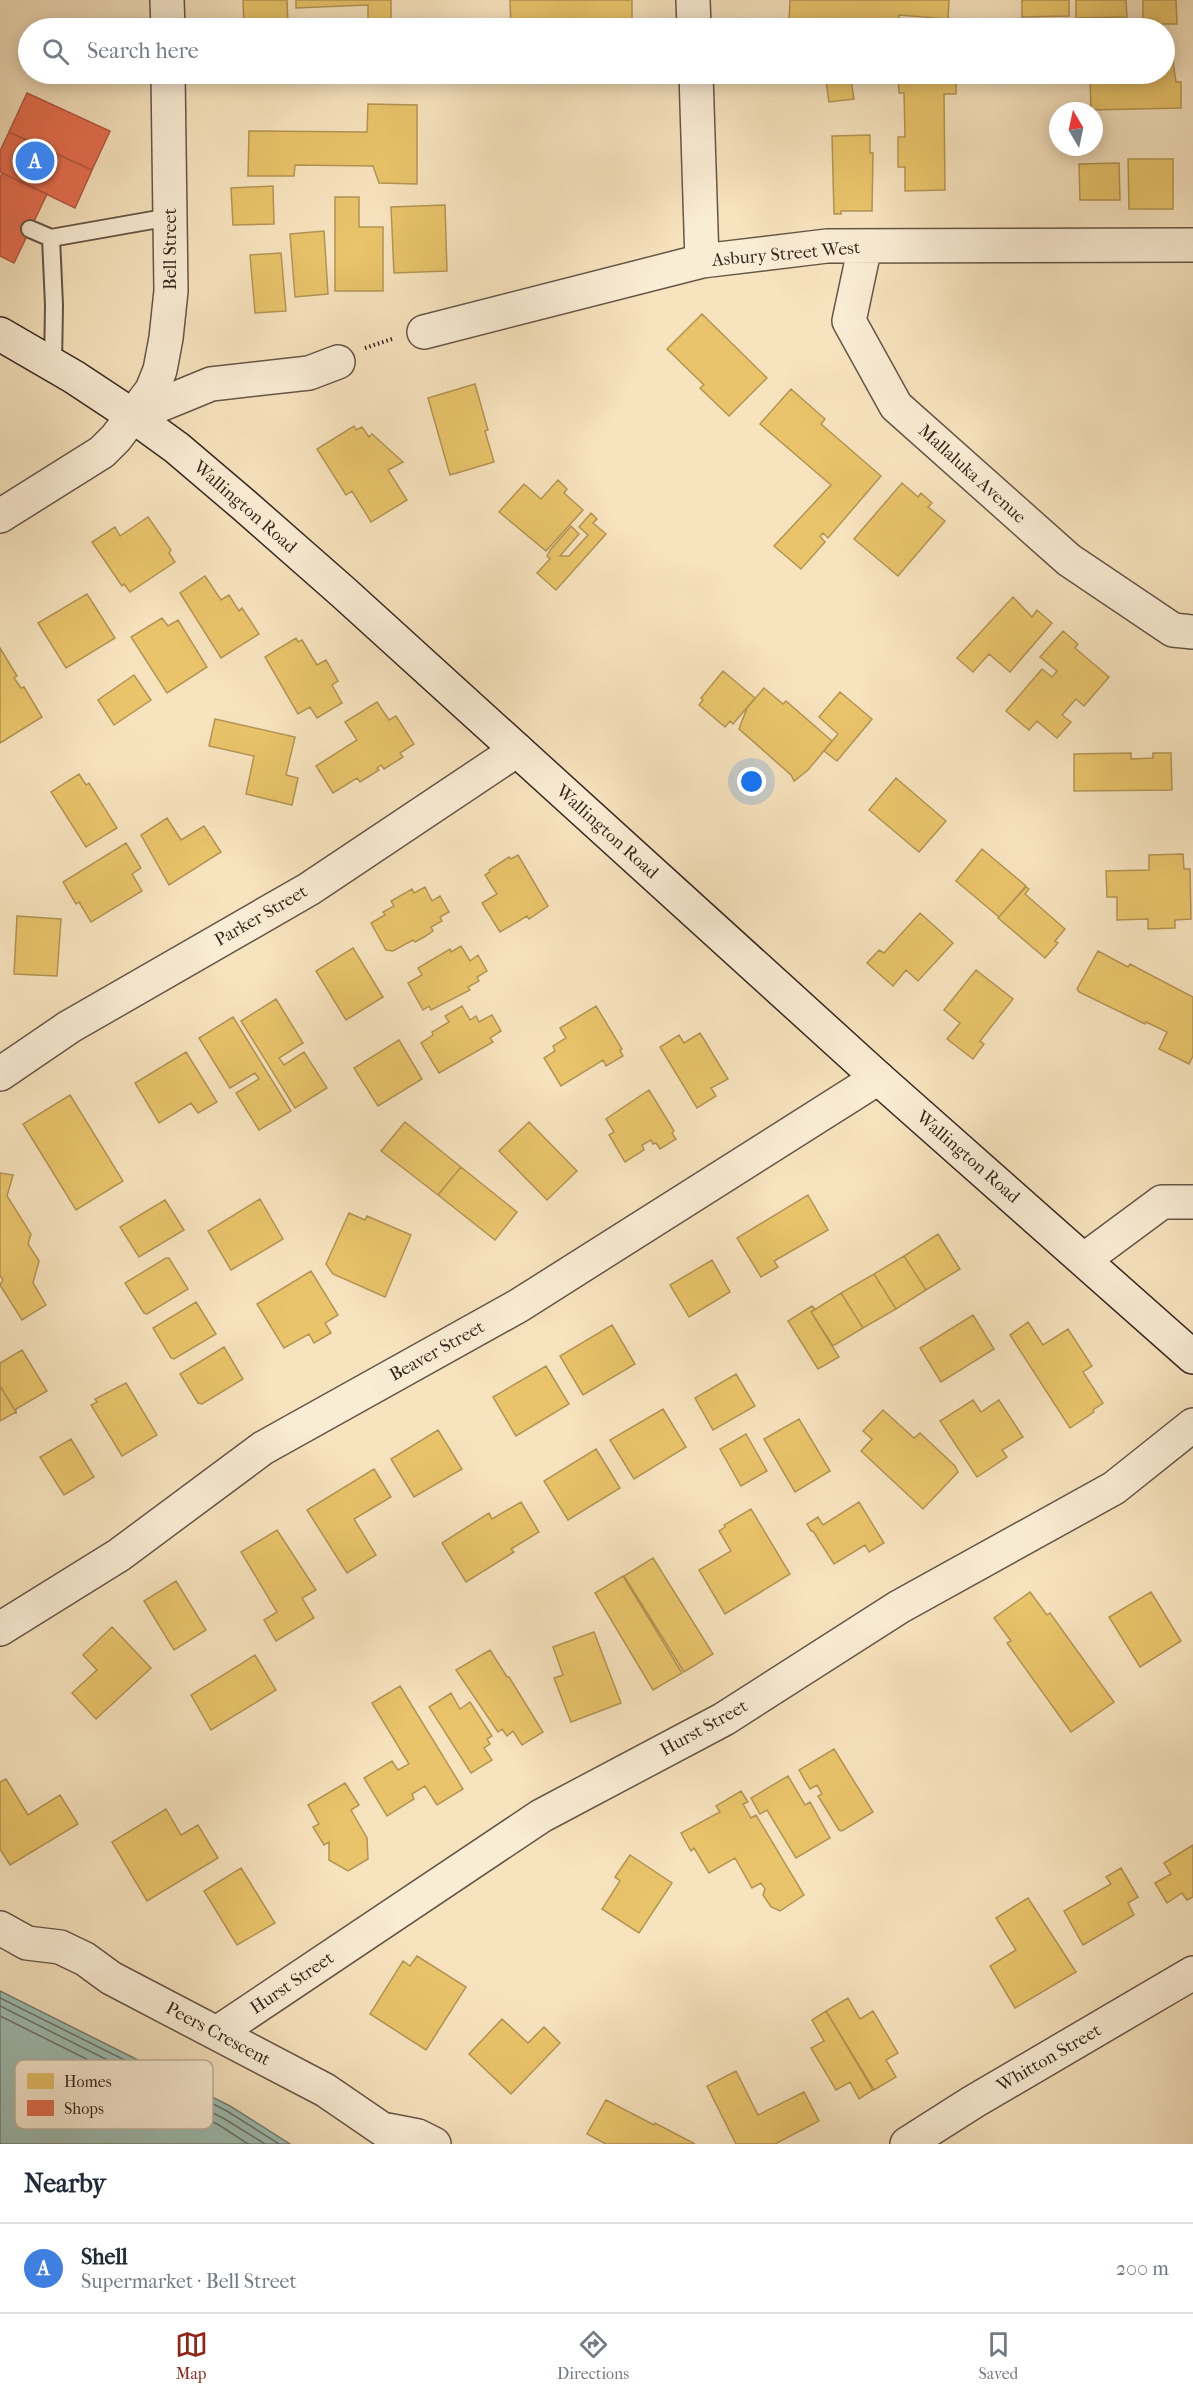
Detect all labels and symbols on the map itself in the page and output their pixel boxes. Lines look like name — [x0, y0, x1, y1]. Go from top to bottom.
north arrow — [1049, 102, 1103, 156]
pin: A — [15, 138, 54, 184]
street label: Bell Street — [160, 208, 181, 290]
street label: Asbury Street West — [710, 237, 862, 271]
street label: Mallaluka Avenue — [914, 420, 1030, 528]
street label: Wallington Road — [188, 456, 301, 558]
your location — [737, 767, 766, 796]
street label: Wallington Road — [551, 780, 663, 883]
street label: Parker Street — [211, 881, 312, 951]
street label: Wallington Road — [911, 1106, 1024, 1208]
street label: Beaver Street — [386, 1316, 489, 1386]
street label: Hurst Street — [657, 1695, 752, 1761]
street label: Hurst Street — [246, 1947, 338, 2019]
street label: Peers Crescent — [162, 1998, 274, 2071]
street label: Whitton Street — [992, 2019, 1105, 2097]
legend — [15, 2060, 213, 2129]
text: Homes — [64, 2072, 112, 2091]
text: Shops — [64, 2099, 104, 2118]

